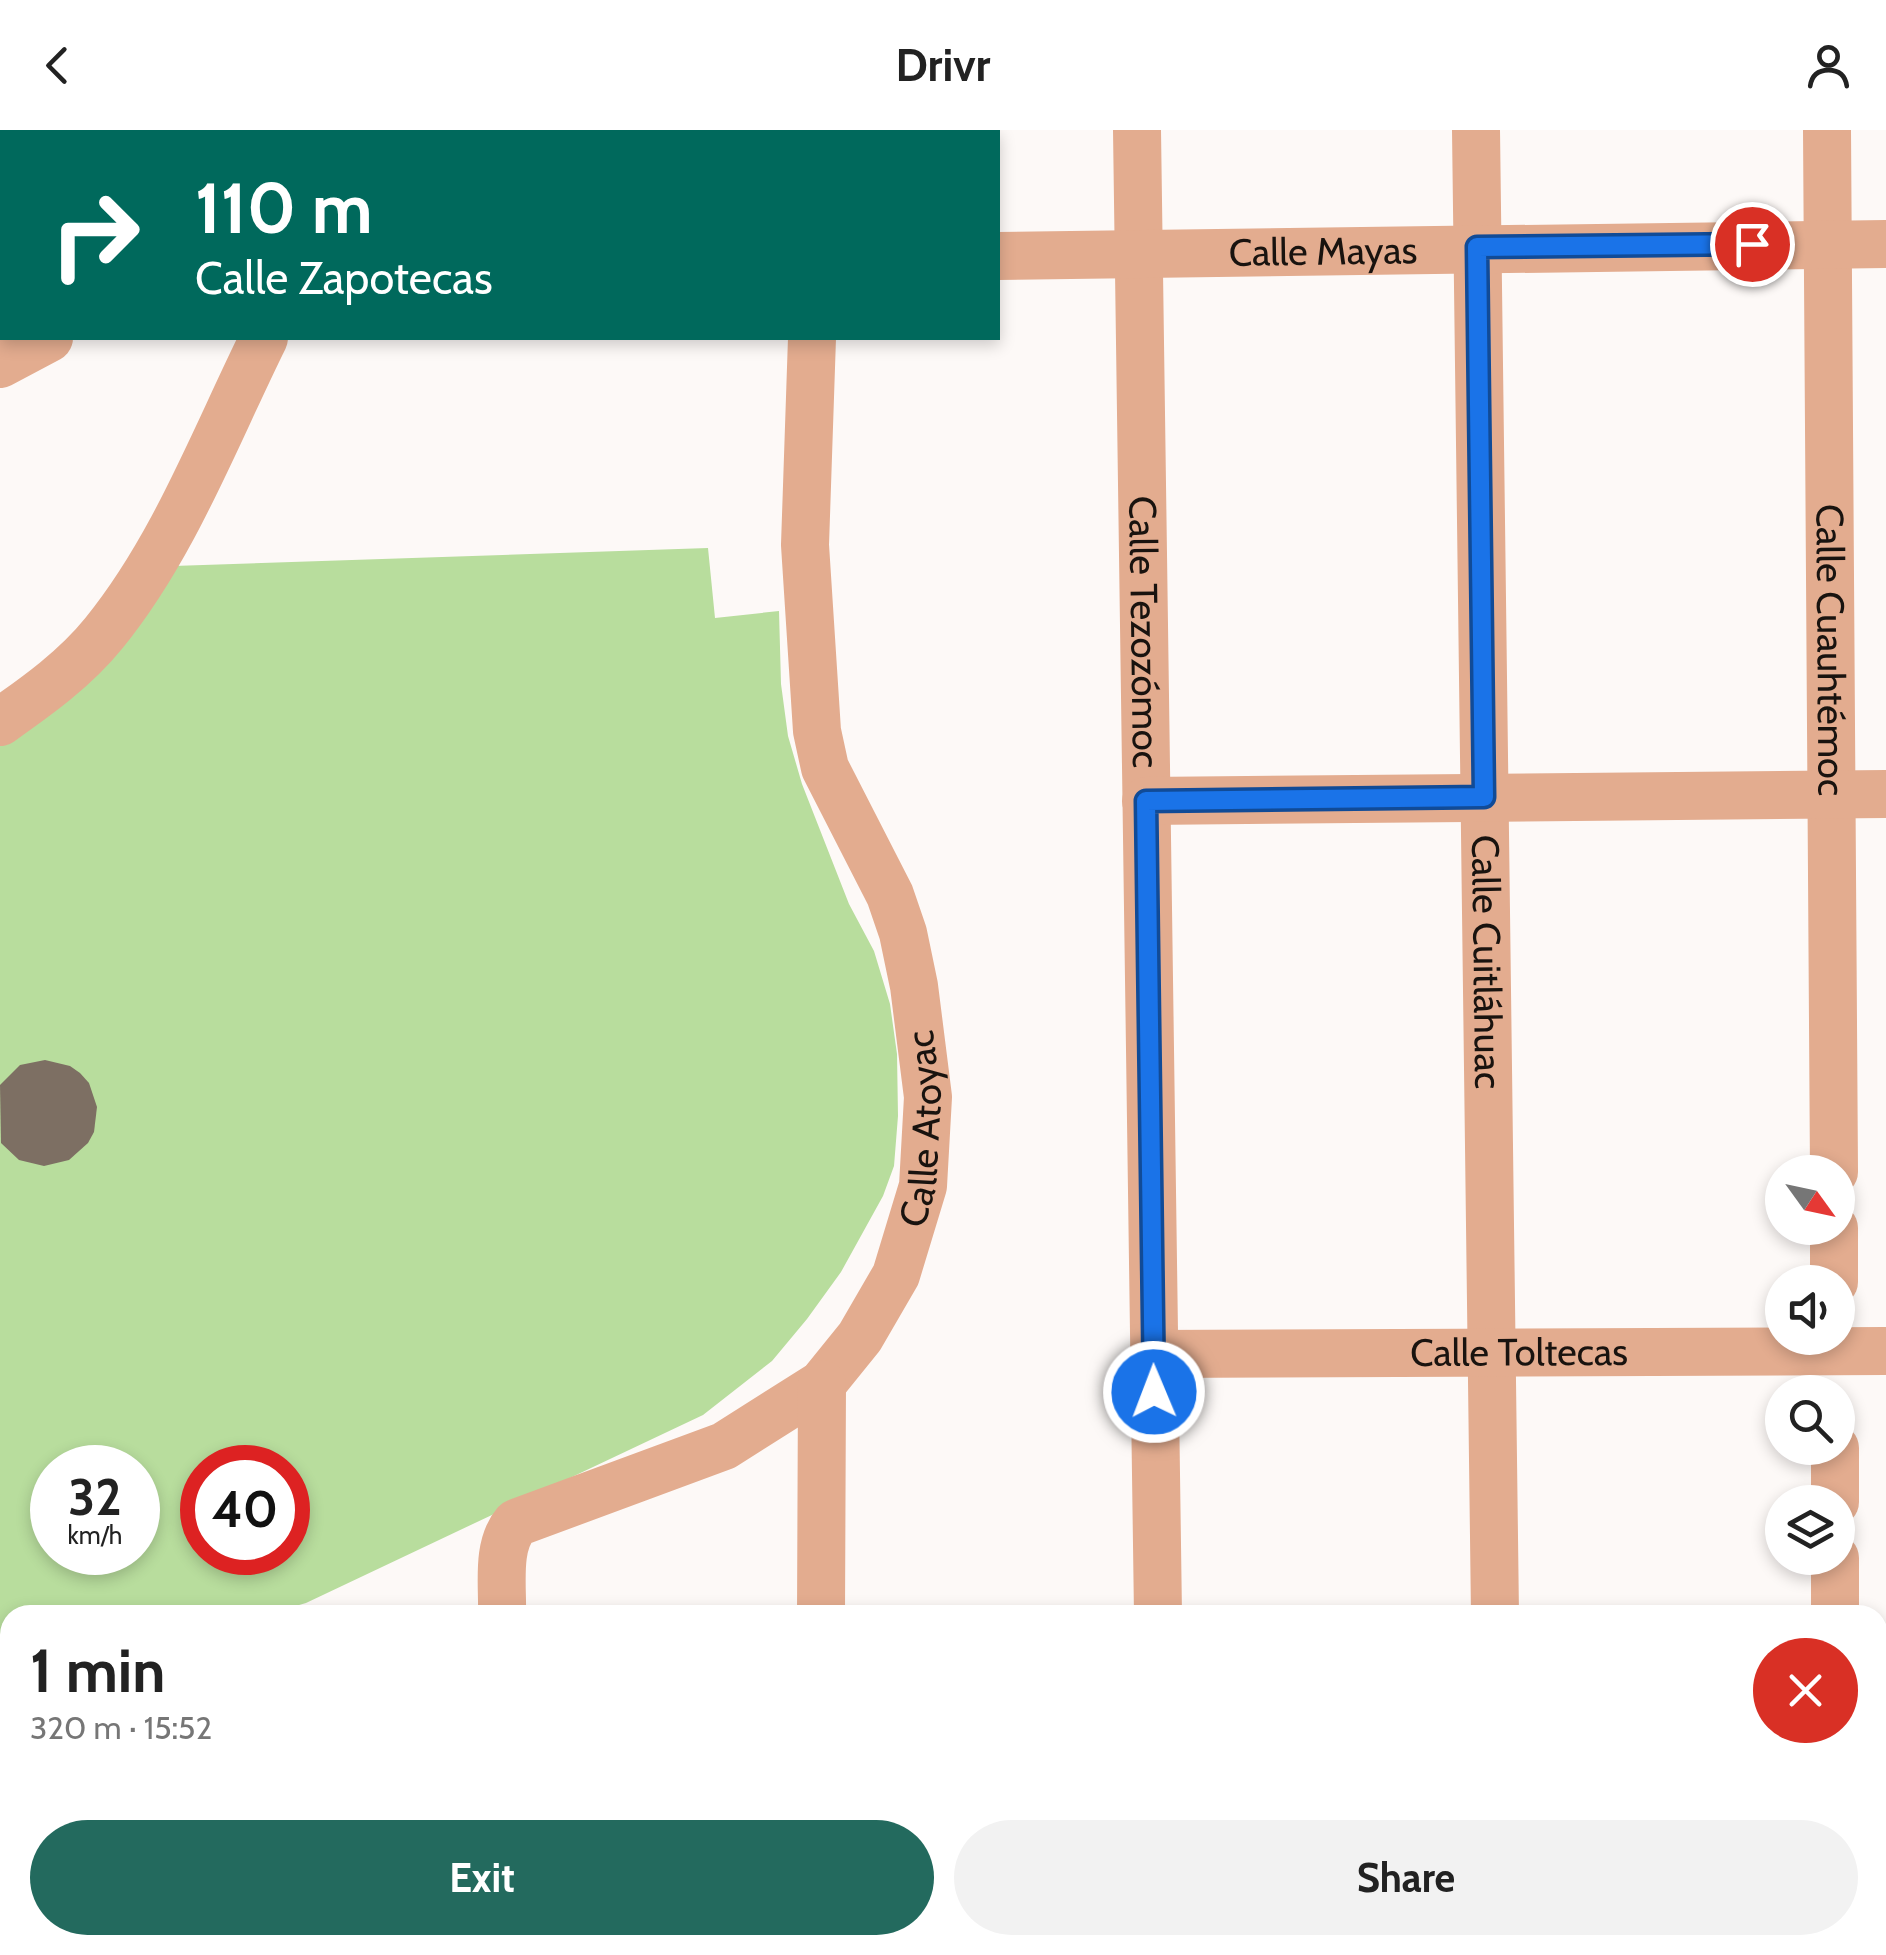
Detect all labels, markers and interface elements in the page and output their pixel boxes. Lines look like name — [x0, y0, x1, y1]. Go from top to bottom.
icon: back — [30, 38, 85, 93]
text: Drivr — [896, 38, 990, 92]
icon: person — [1801, 38, 1856, 93]
text: 110 m — [195, 165, 373, 251]
icon: right — [30, 170, 160, 300]
pin — [1710, 202, 1795, 287]
icon: arrive — [1725, 217, 1780, 272]
street label: Calle Mayas — [1228, 226, 1418, 276]
text: Calle Zapotecas — [195, 251, 493, 305]
street label: Calle Tezozómoc — [1119, 496, 1170, 768]
street label: Calle Cuauhtémoc — [1807, 504, 1855, 796]
street label: Calle Cuitláhuac — [1462, 834, 1512, 1089]
street label: Calle Atoyac — [888, 1028, 952, 1233]
north arrow — [1765, 1155, 1855, 1245]
map controls — [1765, 1155, 1855, 1575]
button: sound — [1765, 1265, 1855, 1355]
street label: Calle Toltecas — [1410, 1328, 1628, 1376]
position arrow — [1102, 1340, 1206, 1444]
button: search — [1765, 1375, 1855, 1465]
speed limit sign: 40 — [180, 1445, 310, 1575]
text: 32 — [68, 1467, 122, 1528]
button: layers — [1765, 1485, 1855, 1575]
text: km/h — [68, 1520, 122, 1550]
text: 1 min — [30, 1634, 165, 1707]
button: close — [1753, 1638, 1858, 1743]
text: 320 m · 15:52 — [30, 1708, 212, 1747]
button: Exit — [30, 1820, 934, 1935]
button: Share — [954, 1820, 1858, 1935]

